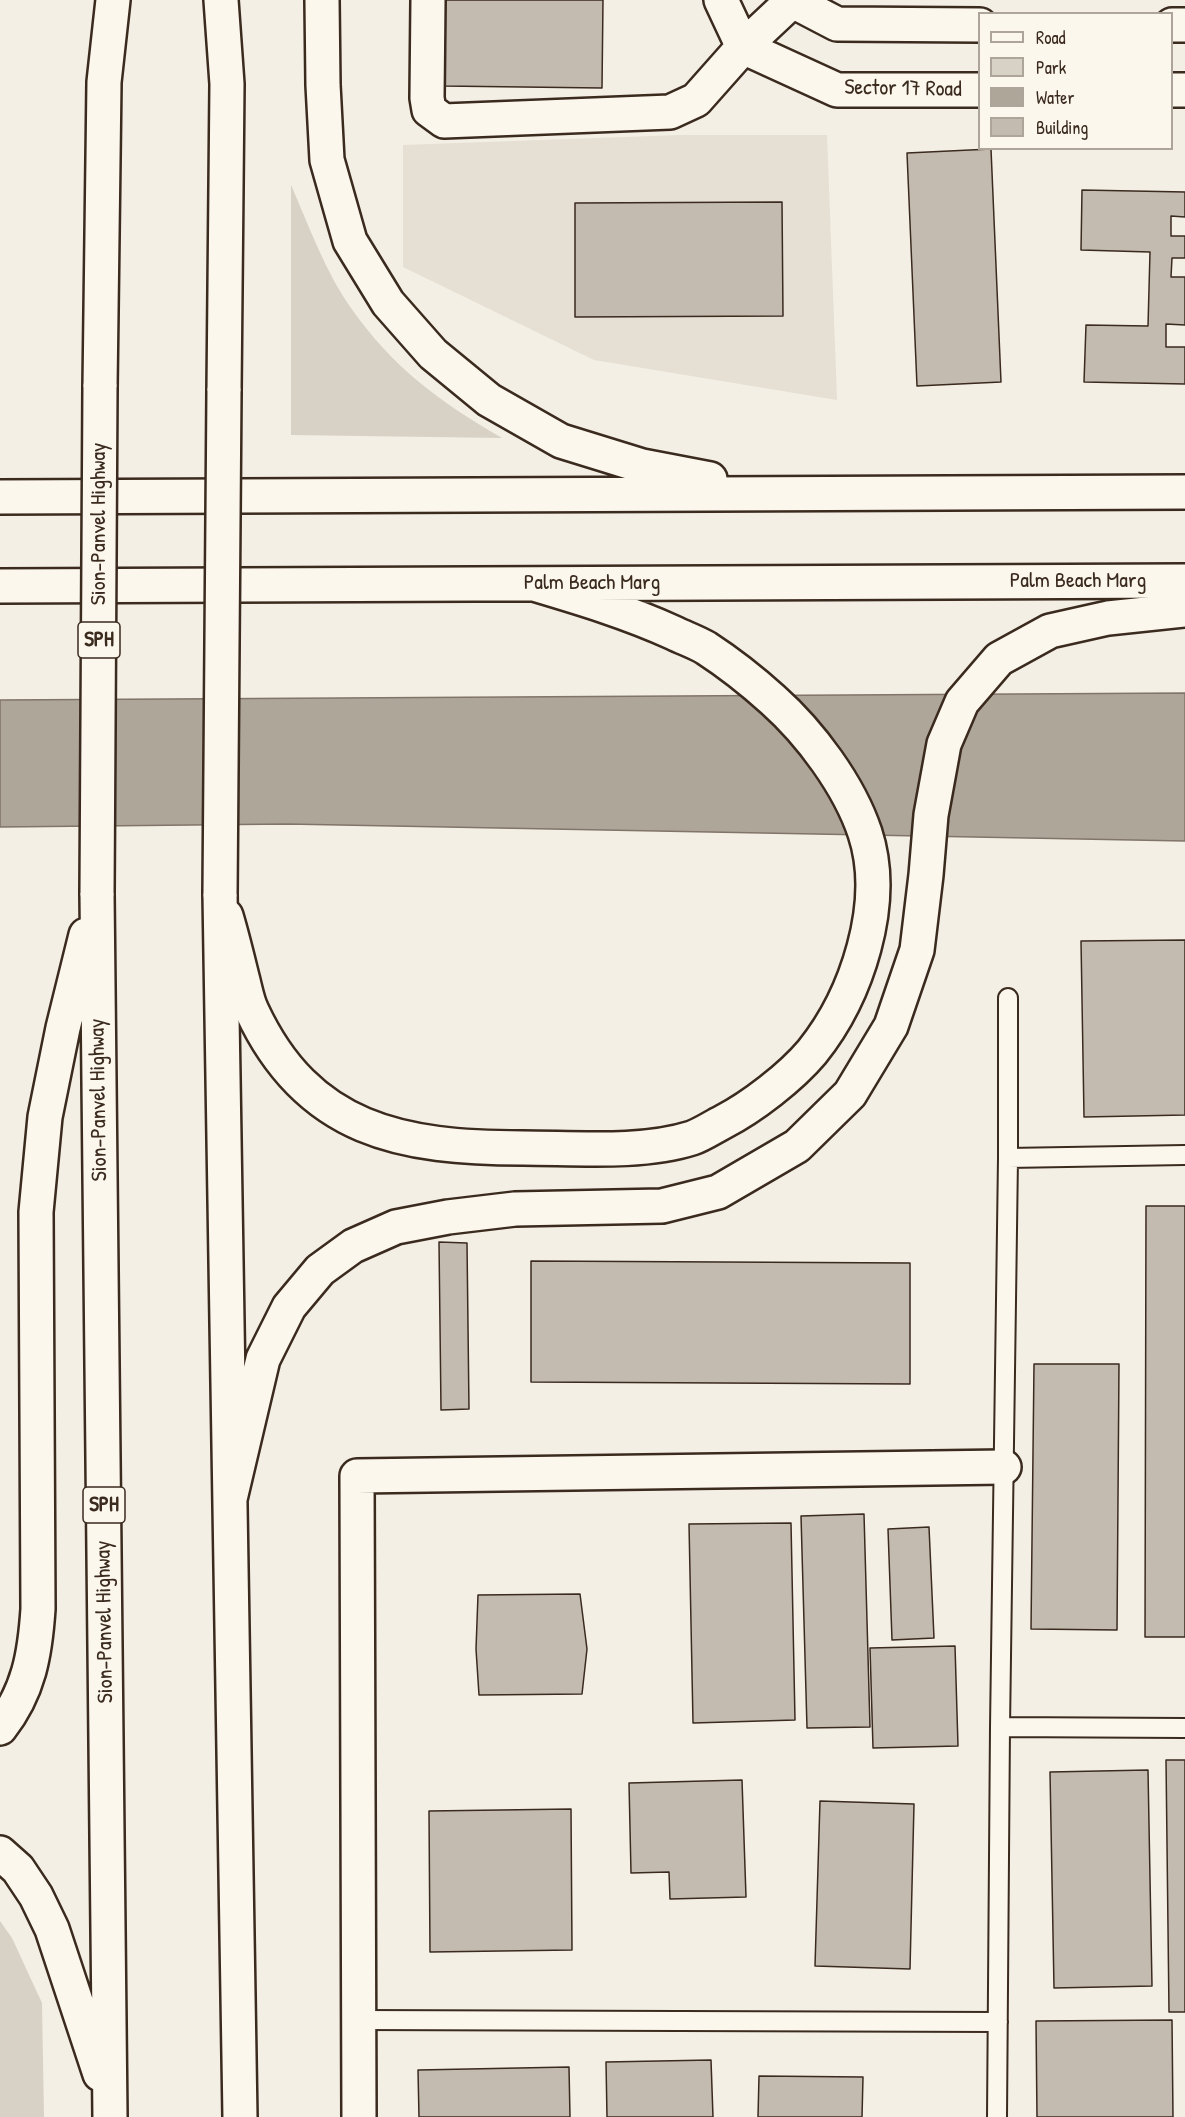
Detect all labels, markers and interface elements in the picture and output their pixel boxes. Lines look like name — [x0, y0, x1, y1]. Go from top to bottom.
legend — [978, 12, 1173, 150]
text: Road — [1036, 25, 1066, 50]
text: Park — [1036, 55, 1066, 80]
street label: Sector 17 Road — [844, 75, 962, 103]
text: Water — [1036, 85, 1074, 110]
text: Building — [1036, 115, 1088, 140]
street label: Sion-Panvel Highway — [86, 443, 112, 605]
street label: Palm Beach Marg — [1010, 568, 1146, 594]
street label: Palm Beach Marg — [524, 570, 660, 596]
road number: SPH — [78, 622, 120, 658]
street label: Sion-Panvel Highway — [84, 1018, 114, 1182]
road number: SPH — [83, 1487, 125, 1523]
street label: Sion-Panvel Highway — [90, 1540, 120, 1704]

